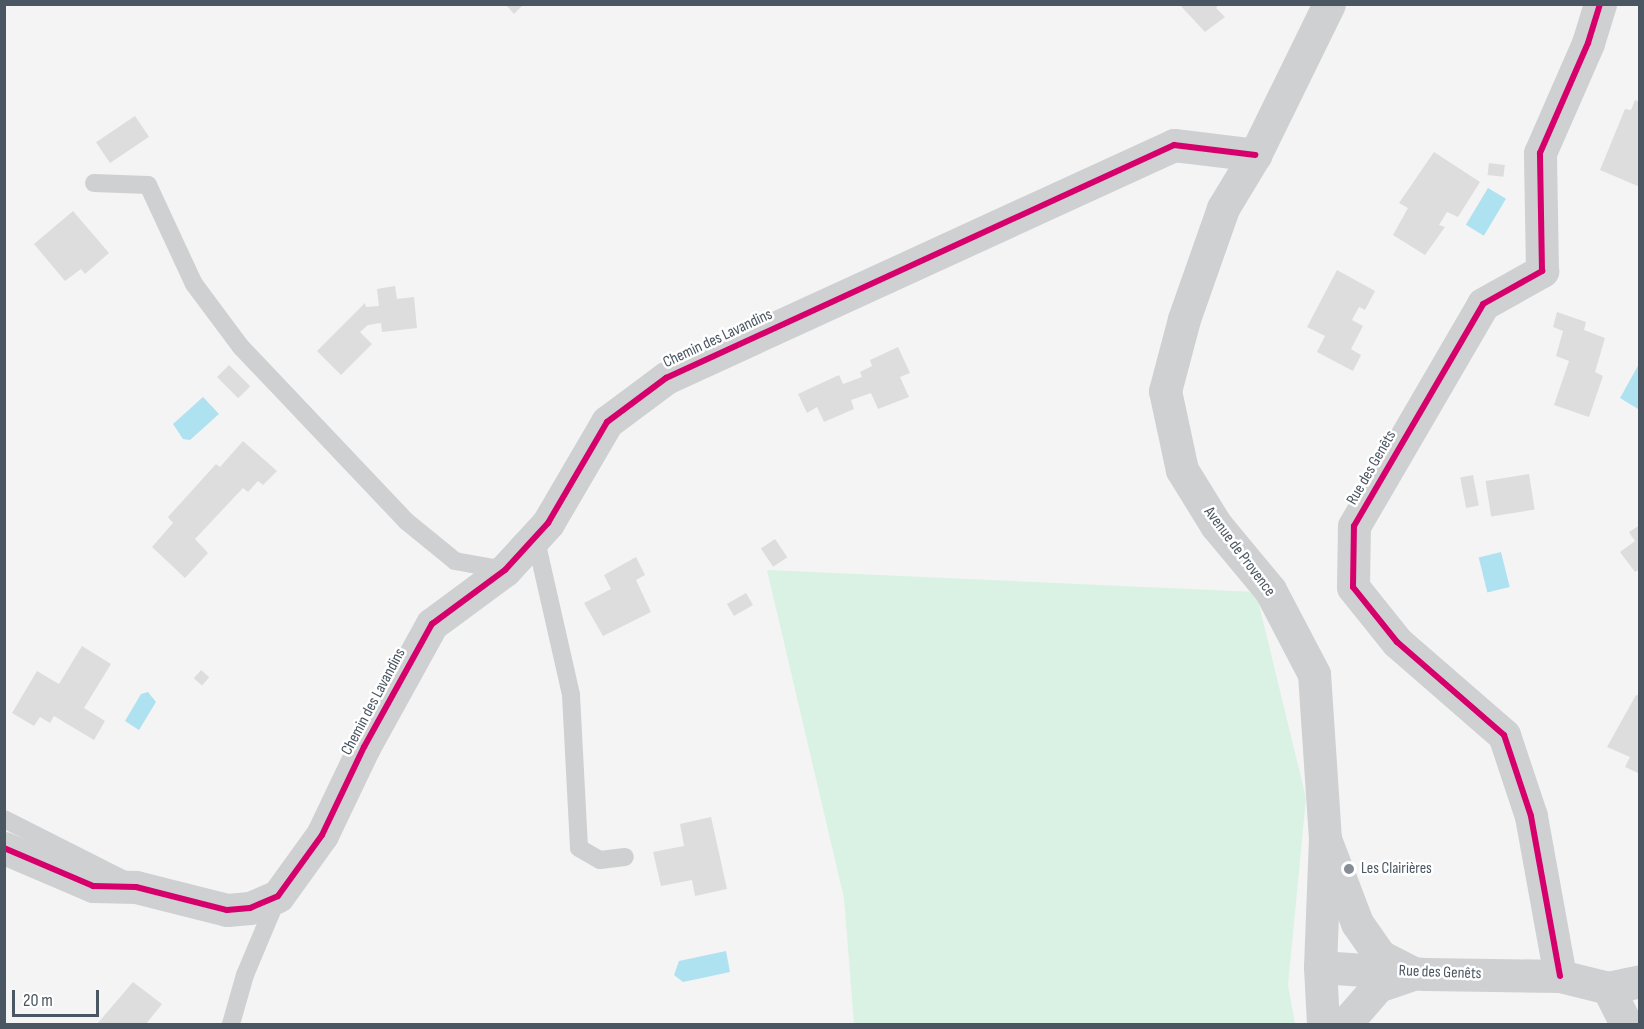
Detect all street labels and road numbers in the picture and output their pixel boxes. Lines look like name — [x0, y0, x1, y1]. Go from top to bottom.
street label: Chemin des Lavandins — [660, 305, 776, 373]
street label: Rue des Genêts — [1343, 427, 1401, 509]
street label: Avenue de Provence — [1199, 503, 1279, 601]
street label: Chemin des Lavandins — [338, 645, 410, 759]
street label: Rue des Genêts — [1398, 962, 1482, 984]

